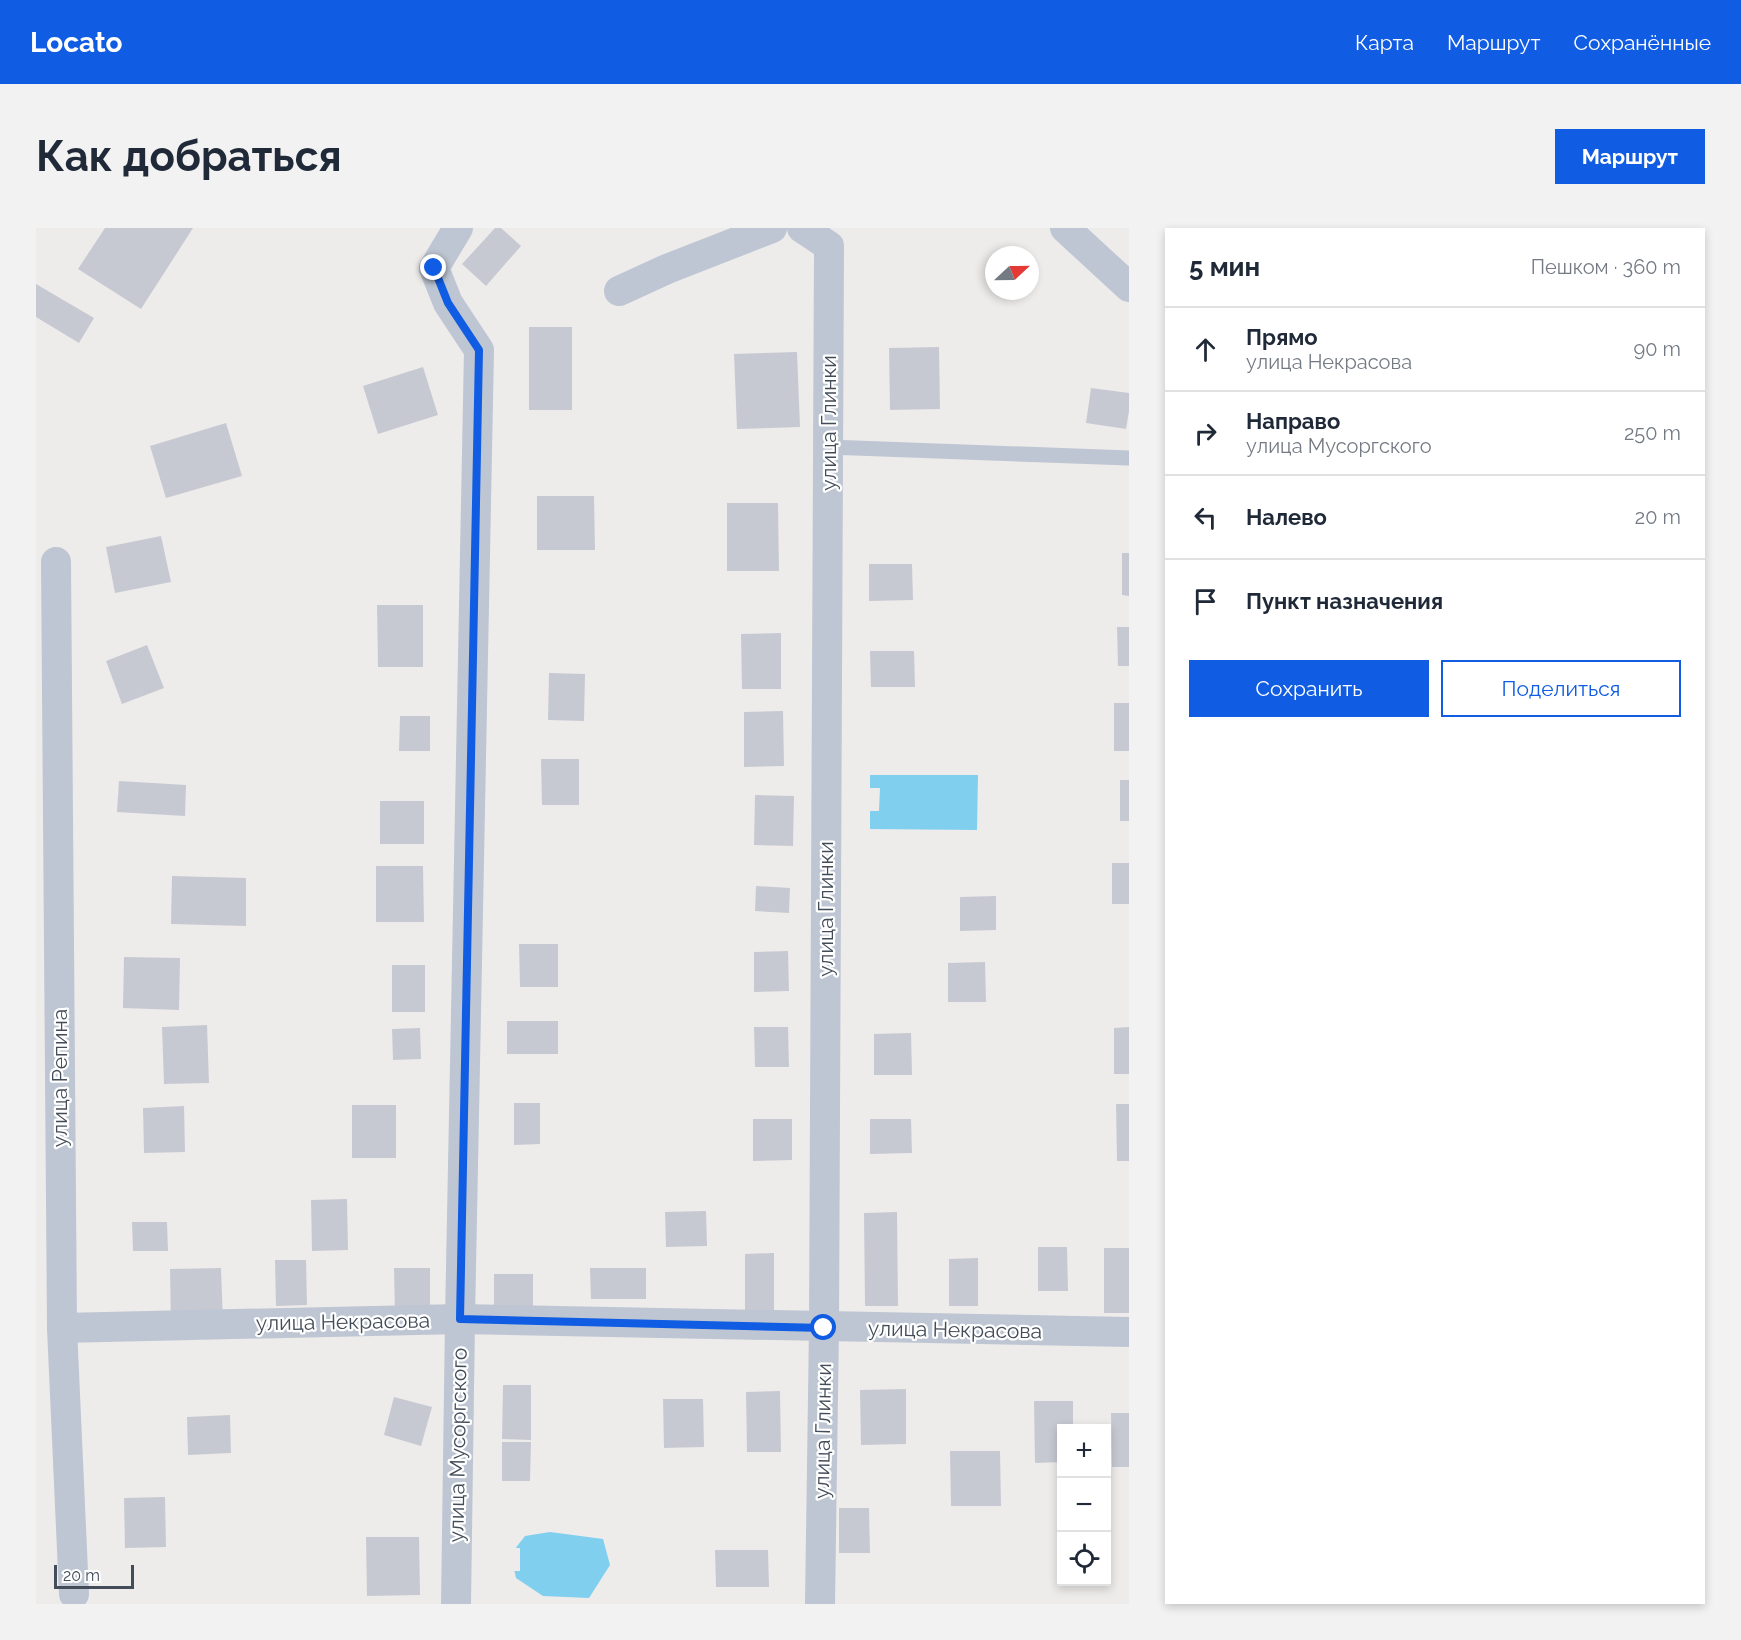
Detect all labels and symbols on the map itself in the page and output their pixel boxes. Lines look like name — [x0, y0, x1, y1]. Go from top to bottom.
north arrow — [985, 246, 1039, 300]
route end — [420, 254, 446, 280]
street label: улица Глинки — [816, 355, 841, 491]
street label: улица Глинки — [813, 841, 838, 977]
street label: улица Репина — [47, 1009, 72, 1147]
street label: улица Некрасова — [256, 1307, 430, 1336]
route start — [810, 1314, 836, 1340]
street label: улица Некрасова — [868, 1315, 1042, 1344]
street label: улица Мусоргского — [443, 1347, 472, 1543]
street label: улица Глинки — [809, 1363, 836, 1499]
scale bar — [54, 1562, 134, 1590]

